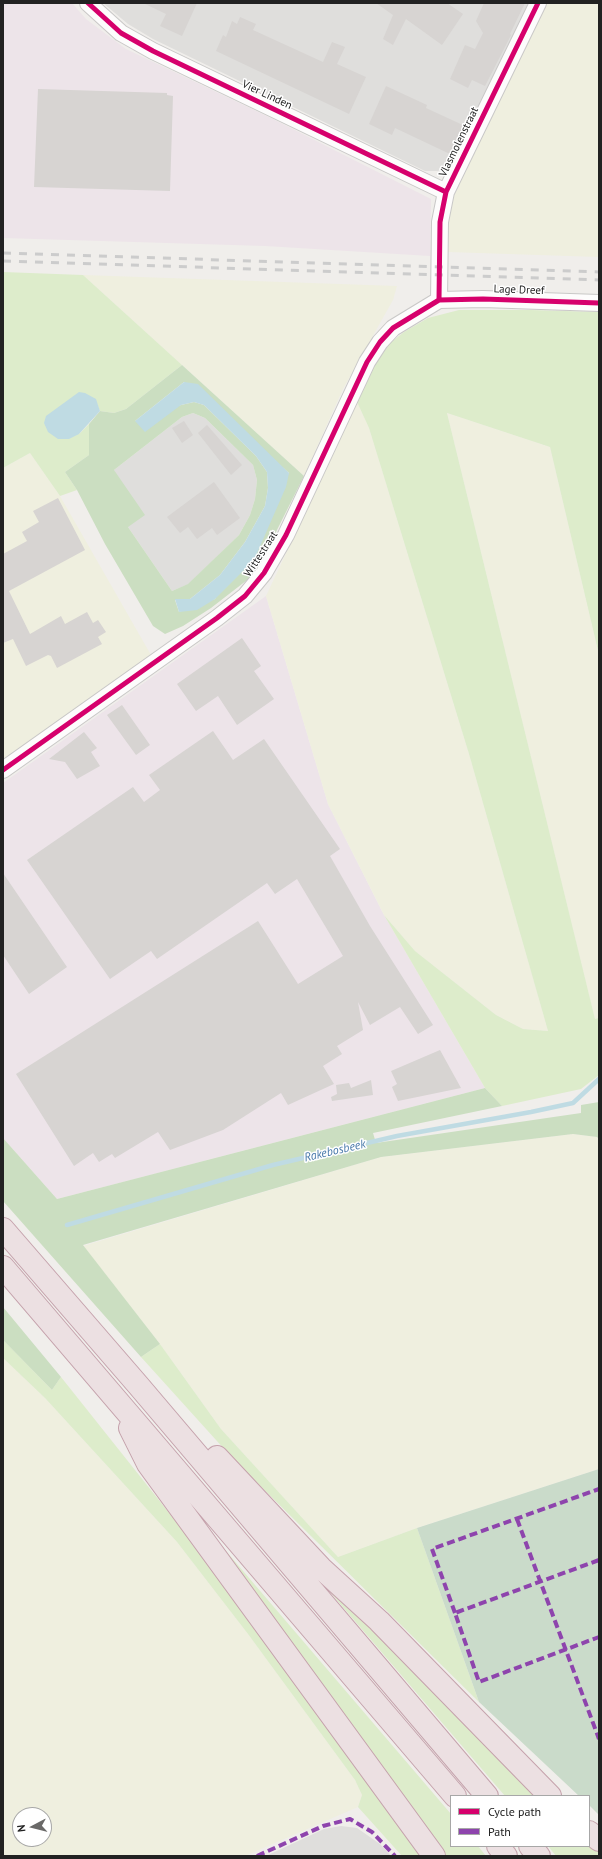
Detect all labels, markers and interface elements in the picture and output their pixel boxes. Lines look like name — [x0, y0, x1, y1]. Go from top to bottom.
street label: Vier Linden — [240, 78, 294, 112]
street label: Vlasmolenstraat — [436, 105, 482, 179]
street label: Lage Dreef — [493, 283, 545, 297]
street label: Wittestraat — [241, 529, 281, 579]
water label: Rakebosbeek — [303, 1137, 367, 1165]
legend — [450, 1795, 590, 1847]
text: Cycle path — [488, 1804, 541, 1819]
north arrow — [12, 1807, 52, 1847]
text: N — [14, 1824, 28, 1833]
text: Path — [488, 1824, 511, 1839]

